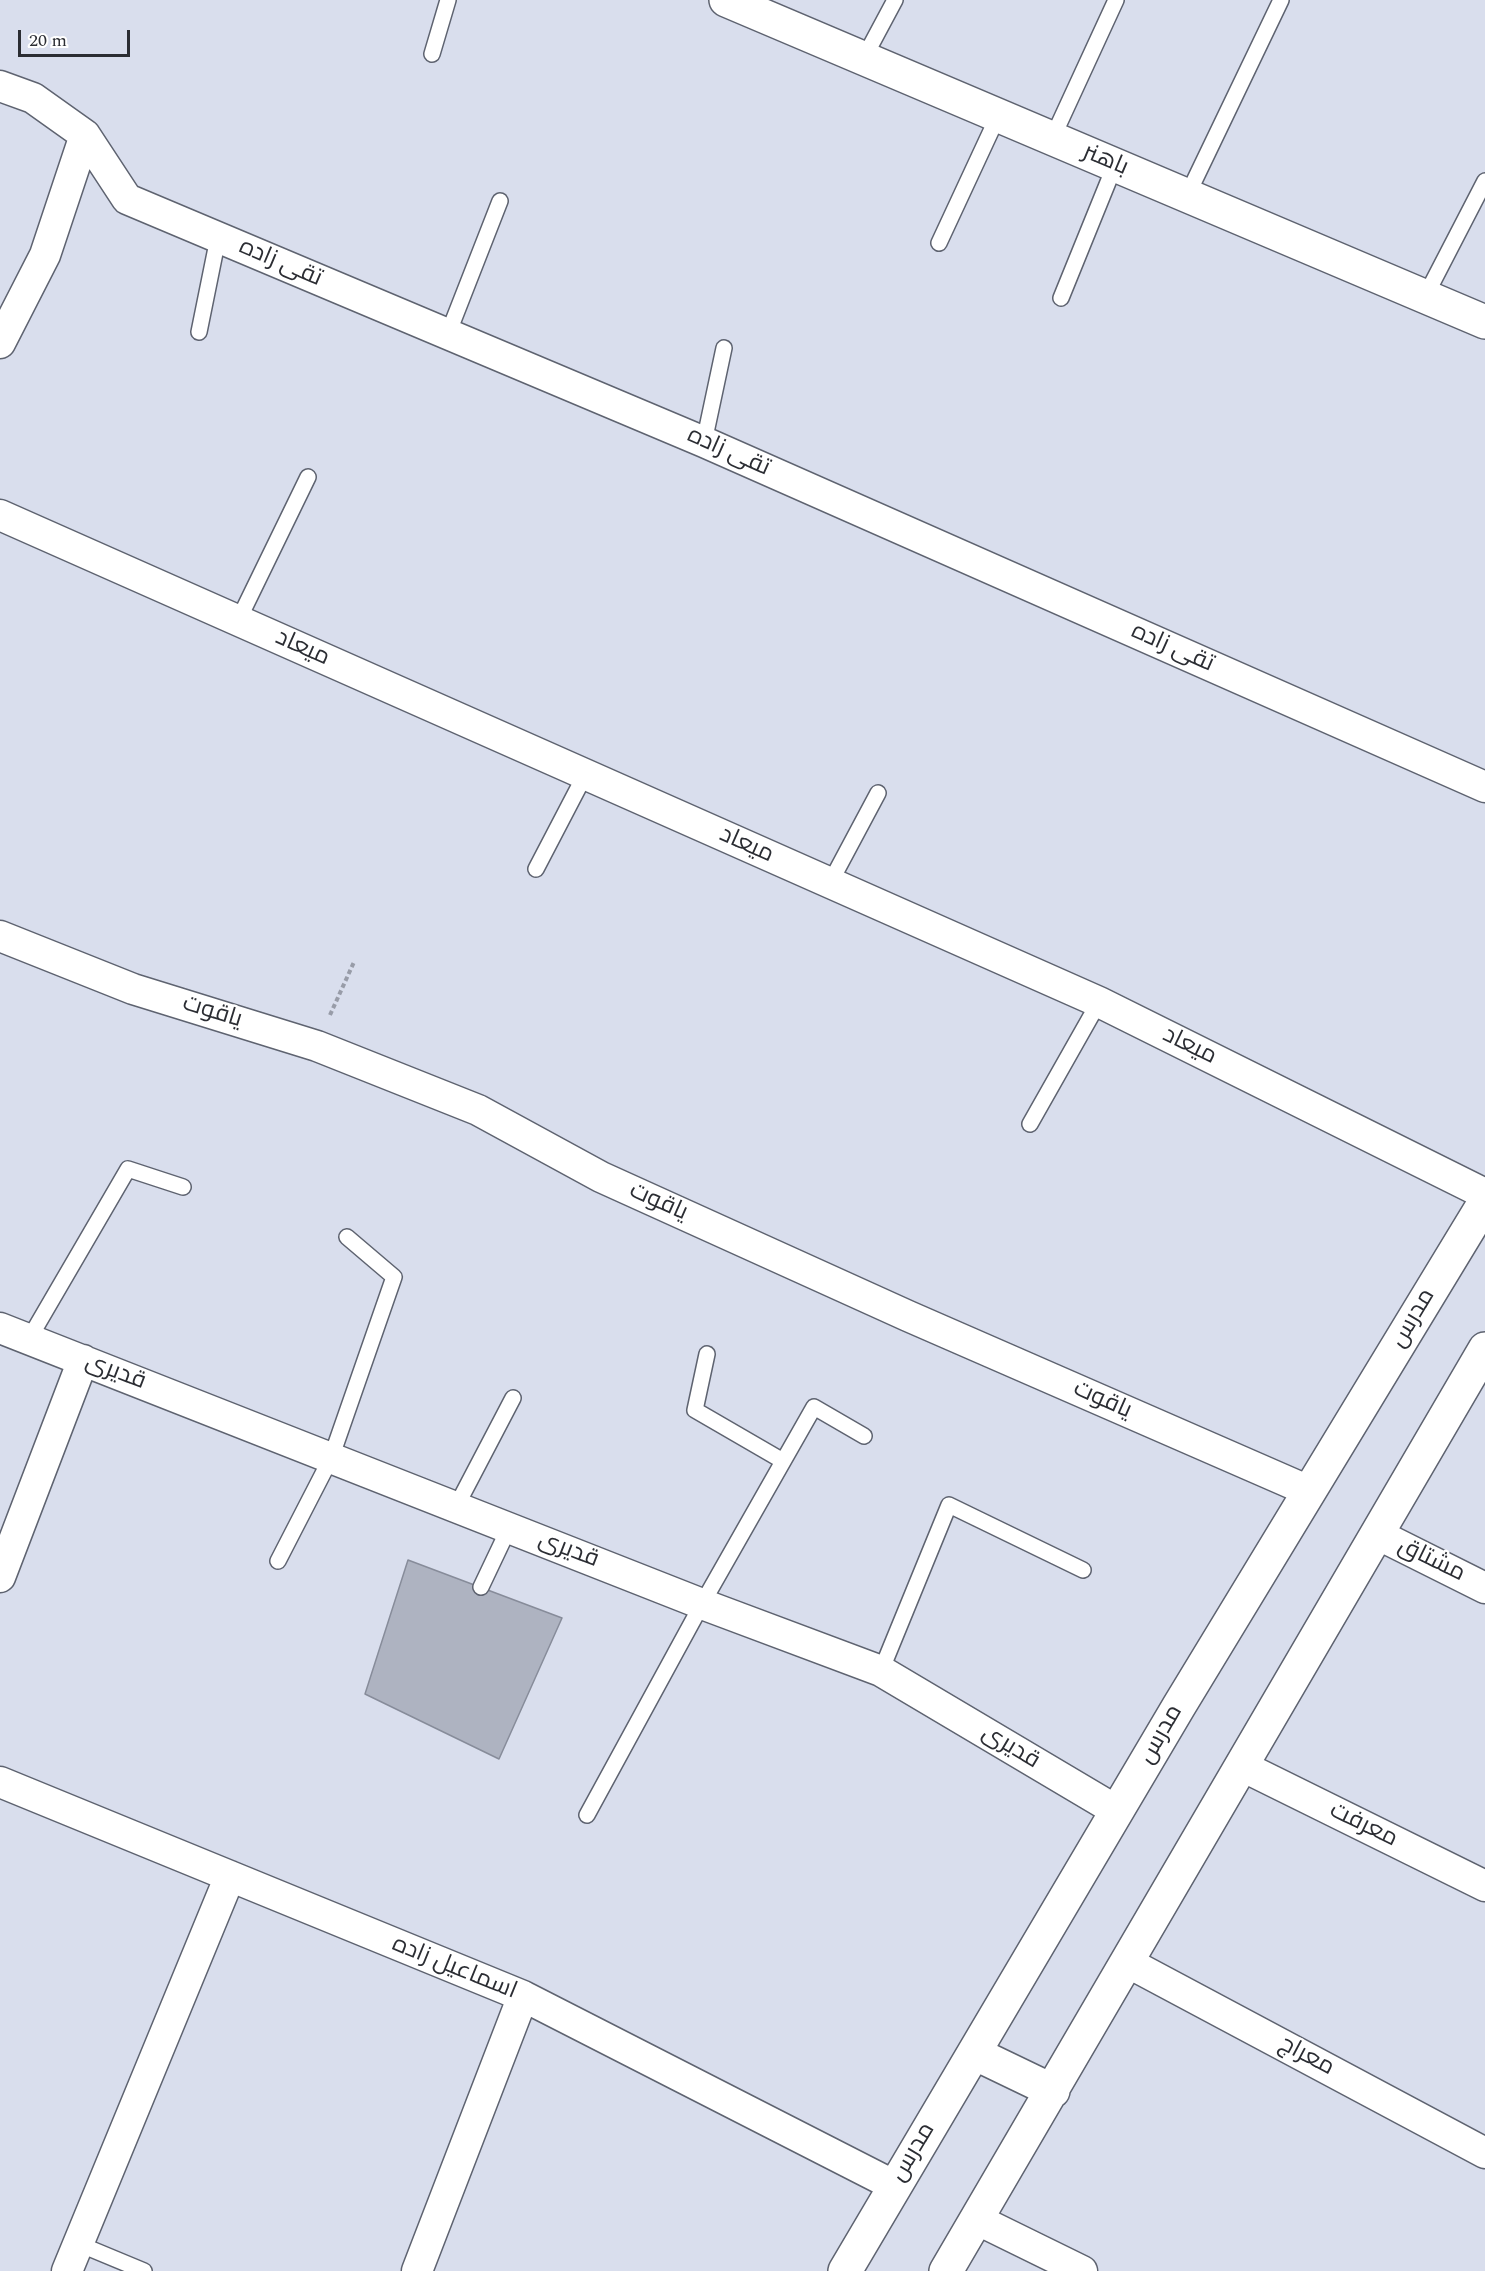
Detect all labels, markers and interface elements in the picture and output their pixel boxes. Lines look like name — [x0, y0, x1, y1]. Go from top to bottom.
scale bar — [21, 18, 134, 56]
text: 20 m — [29, 27, 67, 54]
street label: باهنر — [1078, 139, 1132, 183]
street label: تقی زاده — [234, 234, 326, 294]
street label: تقی زاده — [682, 422, 774, 484]
street label: تقی زاده — [1126, 618, 1218, 680]
street label: میعاد — [270, 624, 334, 674]
street label: میعاد — [714, 821, 778, 871]
street label: یاقوت — [179, 990, 245, 1036]
street label: میعاد — [1157, 1022, 1221, 1072]
street label: یاقوت — [624, 1177, 692, 1229]
street label: مدرس — [1385, 1284, 1443, 1354]
street label: قدیری — [81, 1348, 149, 1398]
street label: یاقوت — [1068, 1375, 1136, 1427]
street label: قدیری — [534, 1526, 602, 1576]
street label: مشتاق — [1393, 1533, 1469, 1589]
street label: مدرس — [1134, 1700, 1190, 1770]
street label: قدیری — [976, 1720, 1044, 1776]
street label: معرفت — [1324, 1797, 1402, 1855]
street label: اسماعیل زاده — [387, 1931, 521, 2007]
street label: معراج — [1274, 2031, 1338, 2083]
street label: مدرس — [885, 2118, 943, 2188]

